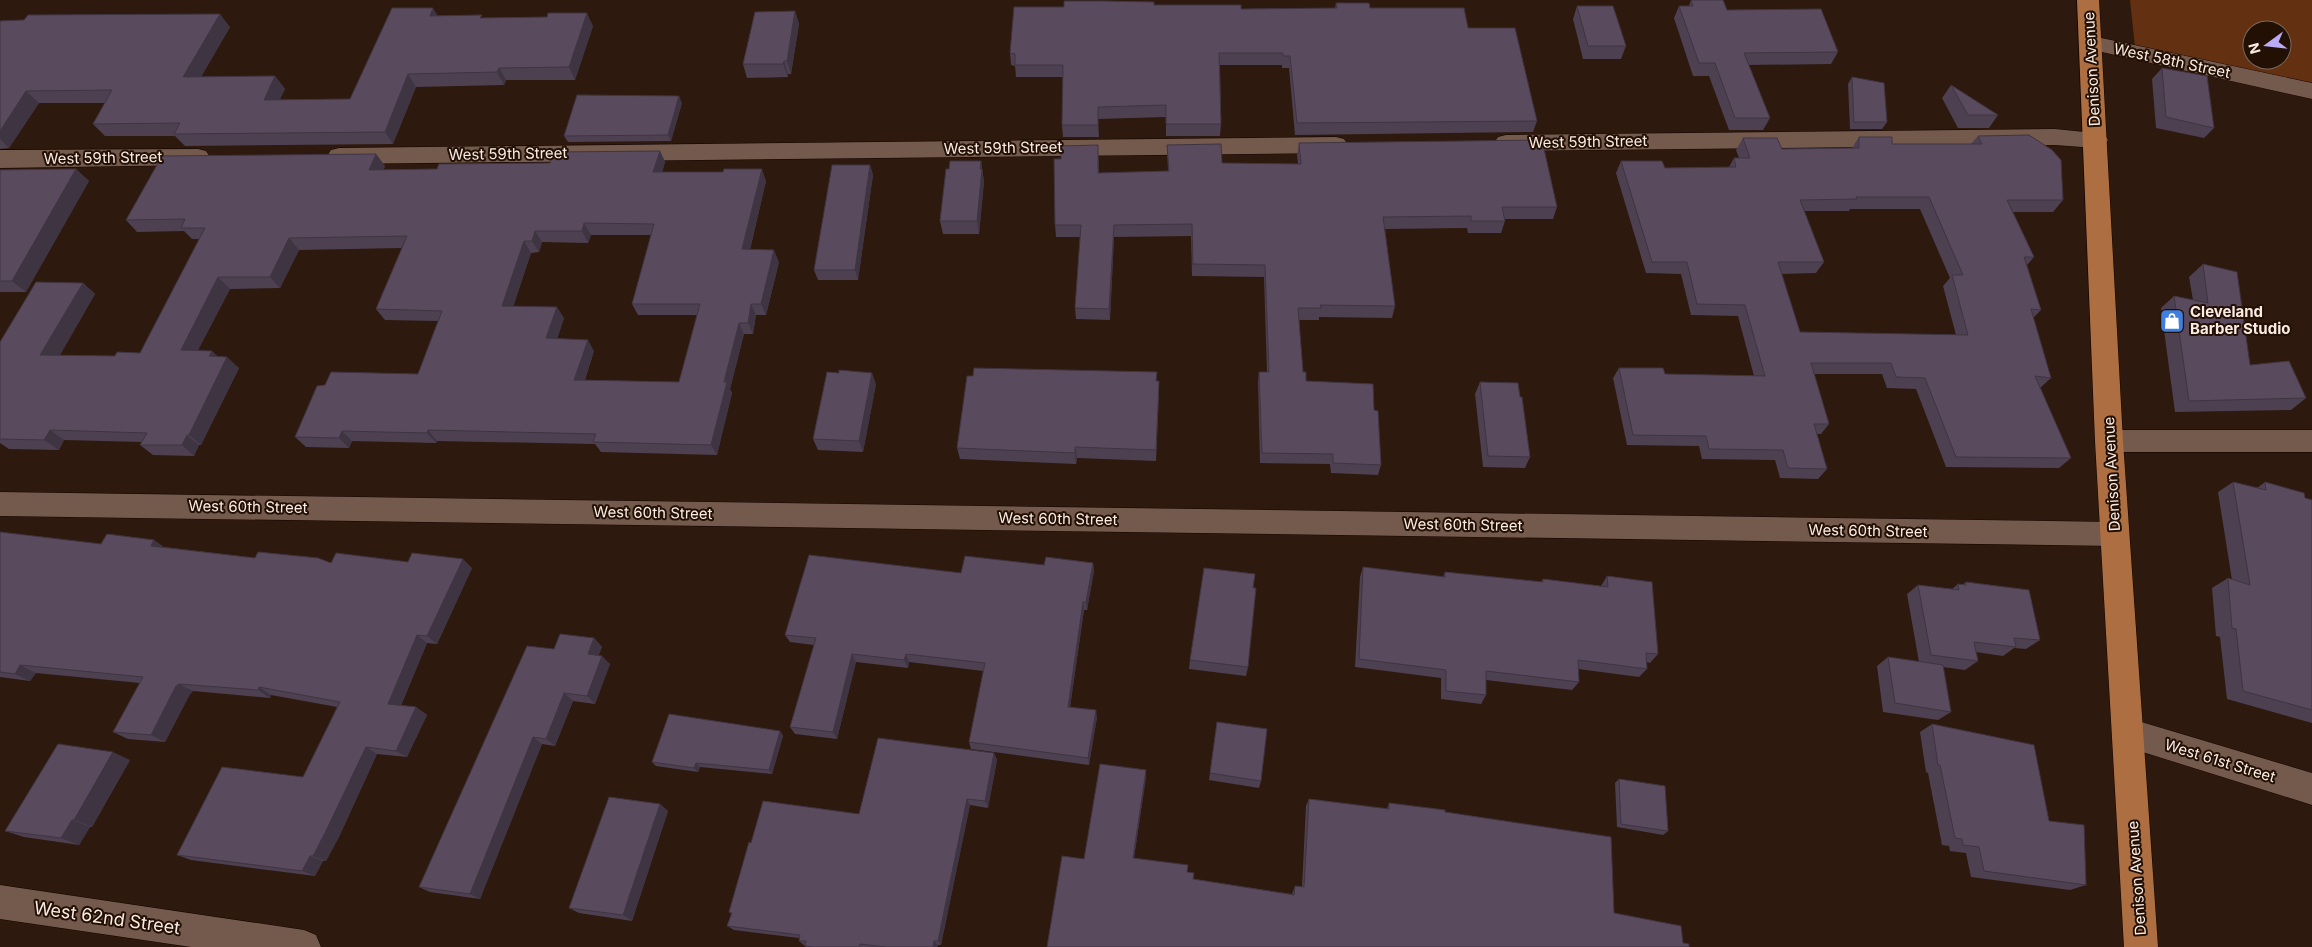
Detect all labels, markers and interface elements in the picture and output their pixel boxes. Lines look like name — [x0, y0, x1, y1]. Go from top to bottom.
street label: Denison Avenue — [2079, 11, 2104, 127]
north arrow — [2242, 20, 2292, 70]
street label: West 58th Street — [2112, 39, 2232, 82]
text: N — [2244, 41, 2264, 56]
street label: West 59th Street — [1528, 131, 1648, 152]
street label: West 59th Street — [943, 137, 1063, 158]
street label: West 59th Street — [448, 143, 568, 164]
street label: West 59th Street — [43, 147, 163, 168]
place label: Cleveland Barber Studio — [2190, 302, 2290, 338]
shop icon: Cleveland Barber Studio — [2159, 308, 2185, 334]
street label: Denison Avenue — [2099, 416, 2124, 532]
street label: West 60th Street — [188, 496, 308, 517]
street label: West 60th Street — [593, 502, 713, 523]
street label: West 60th Street — [998, 508, 1118, 529]
street label: West 60th Street — [1403, 514, 1523, 535]
street label: West 60th Street — [1808, 520, 1928, 541]
street label: West 61st Street — [2163, 735, 2278, 786]
street label: Denison Avenue — [2123, 820, 2150, 936]
street label: West 62nd Street — [33, 897, 182, 938]

